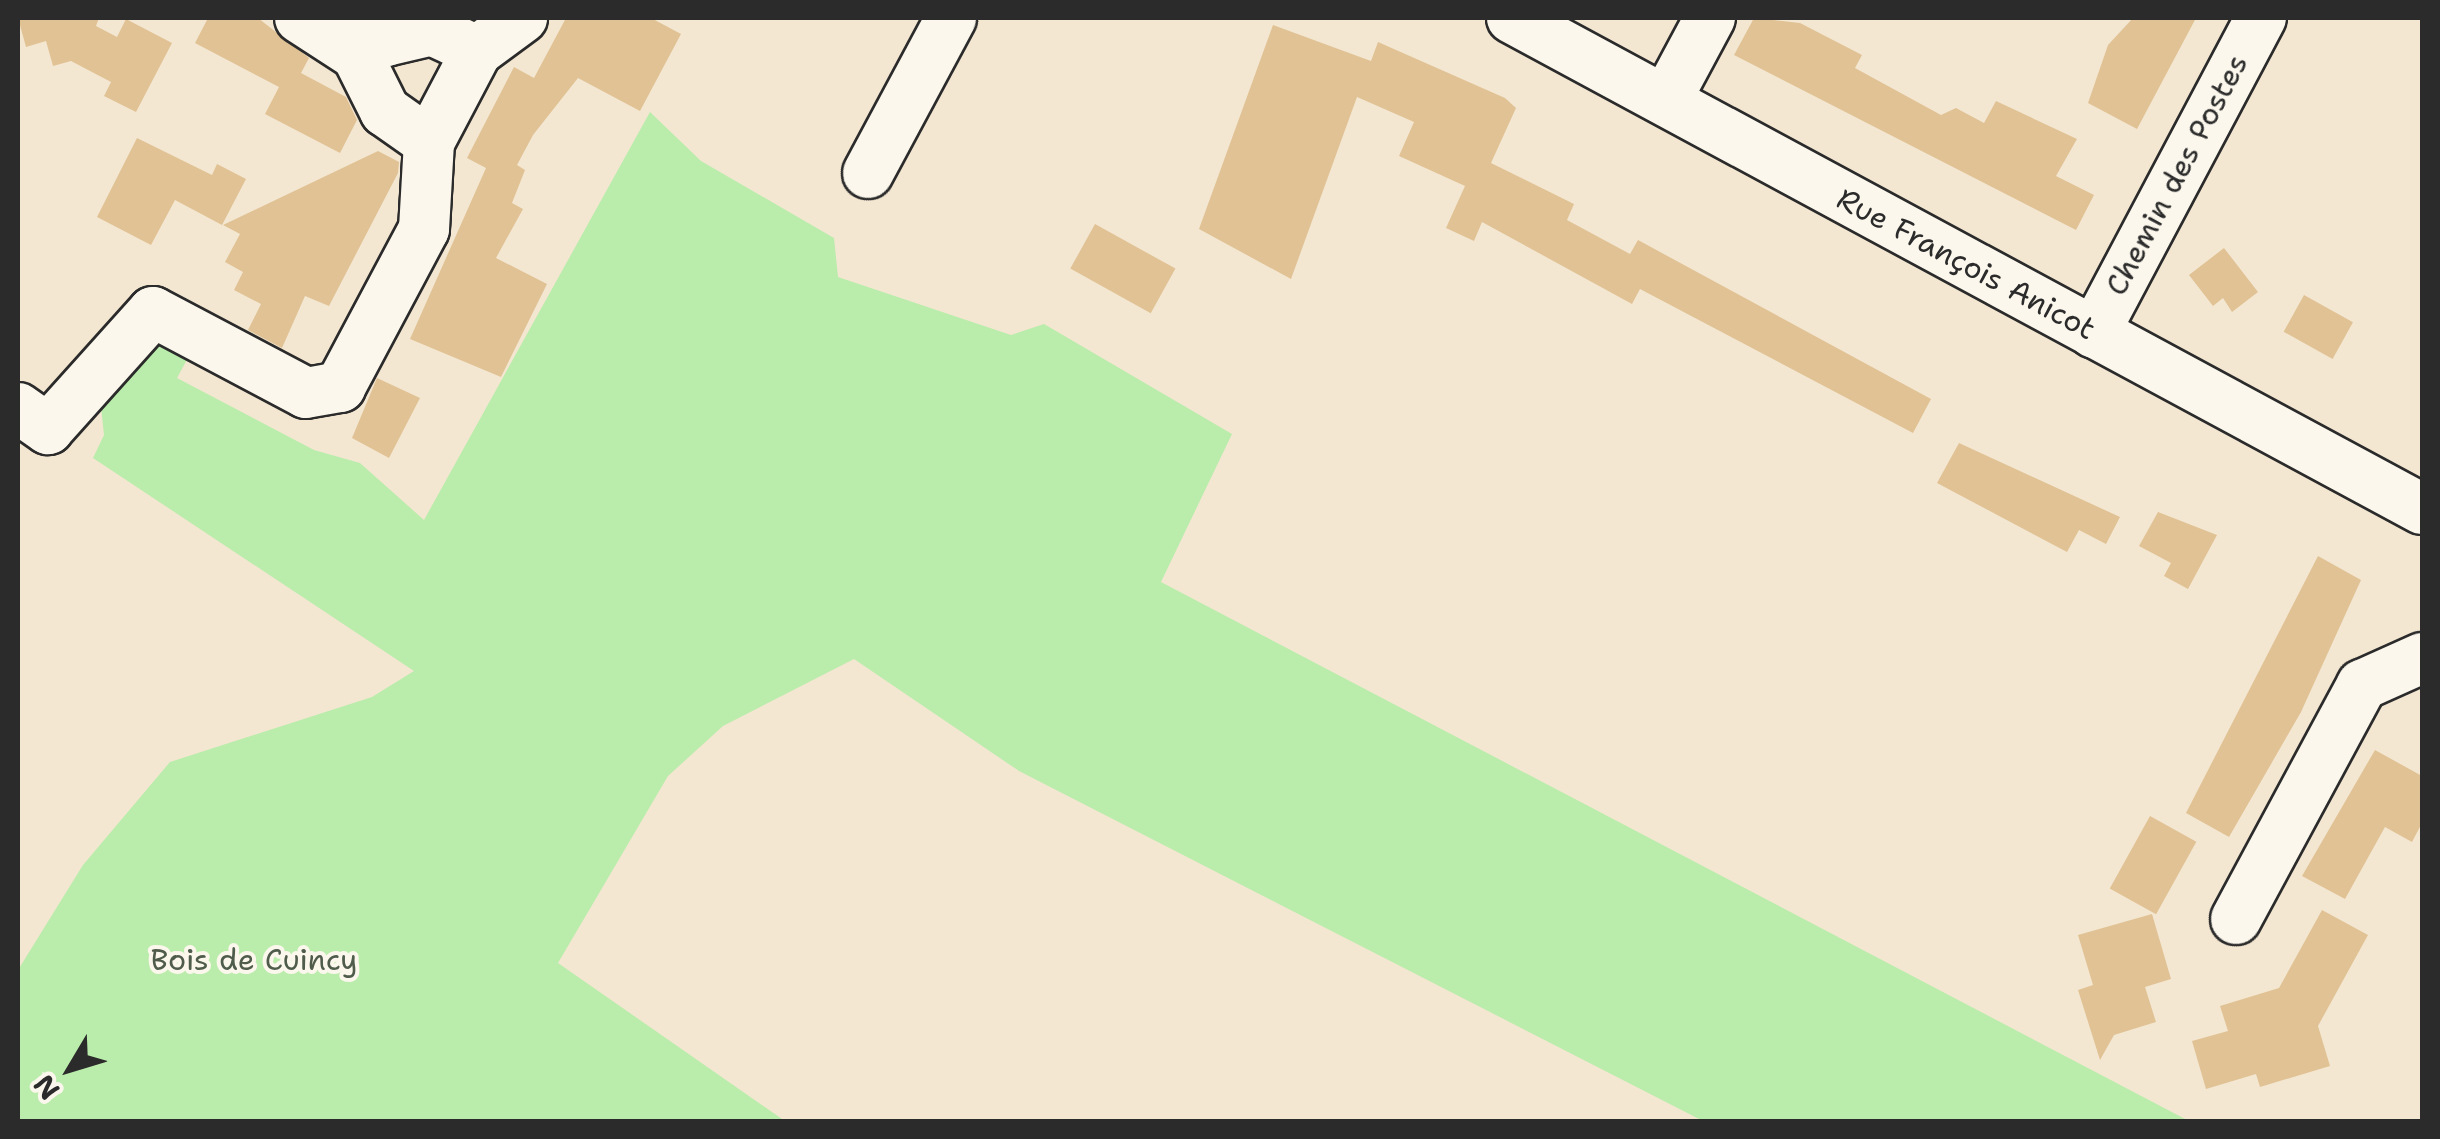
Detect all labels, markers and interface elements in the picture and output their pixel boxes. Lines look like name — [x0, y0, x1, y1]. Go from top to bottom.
street label: Chemin des Postes — [2098, 48, 2256, 302]
street label: Rue François Anicot — [1831, 181, 2101, 347]
park label: Bois de Cuincy — [151, 942, 357, 978]
north arrow — [20, 1019, 120, 1119]
text: N — [25, 1067, 68, 1108]

